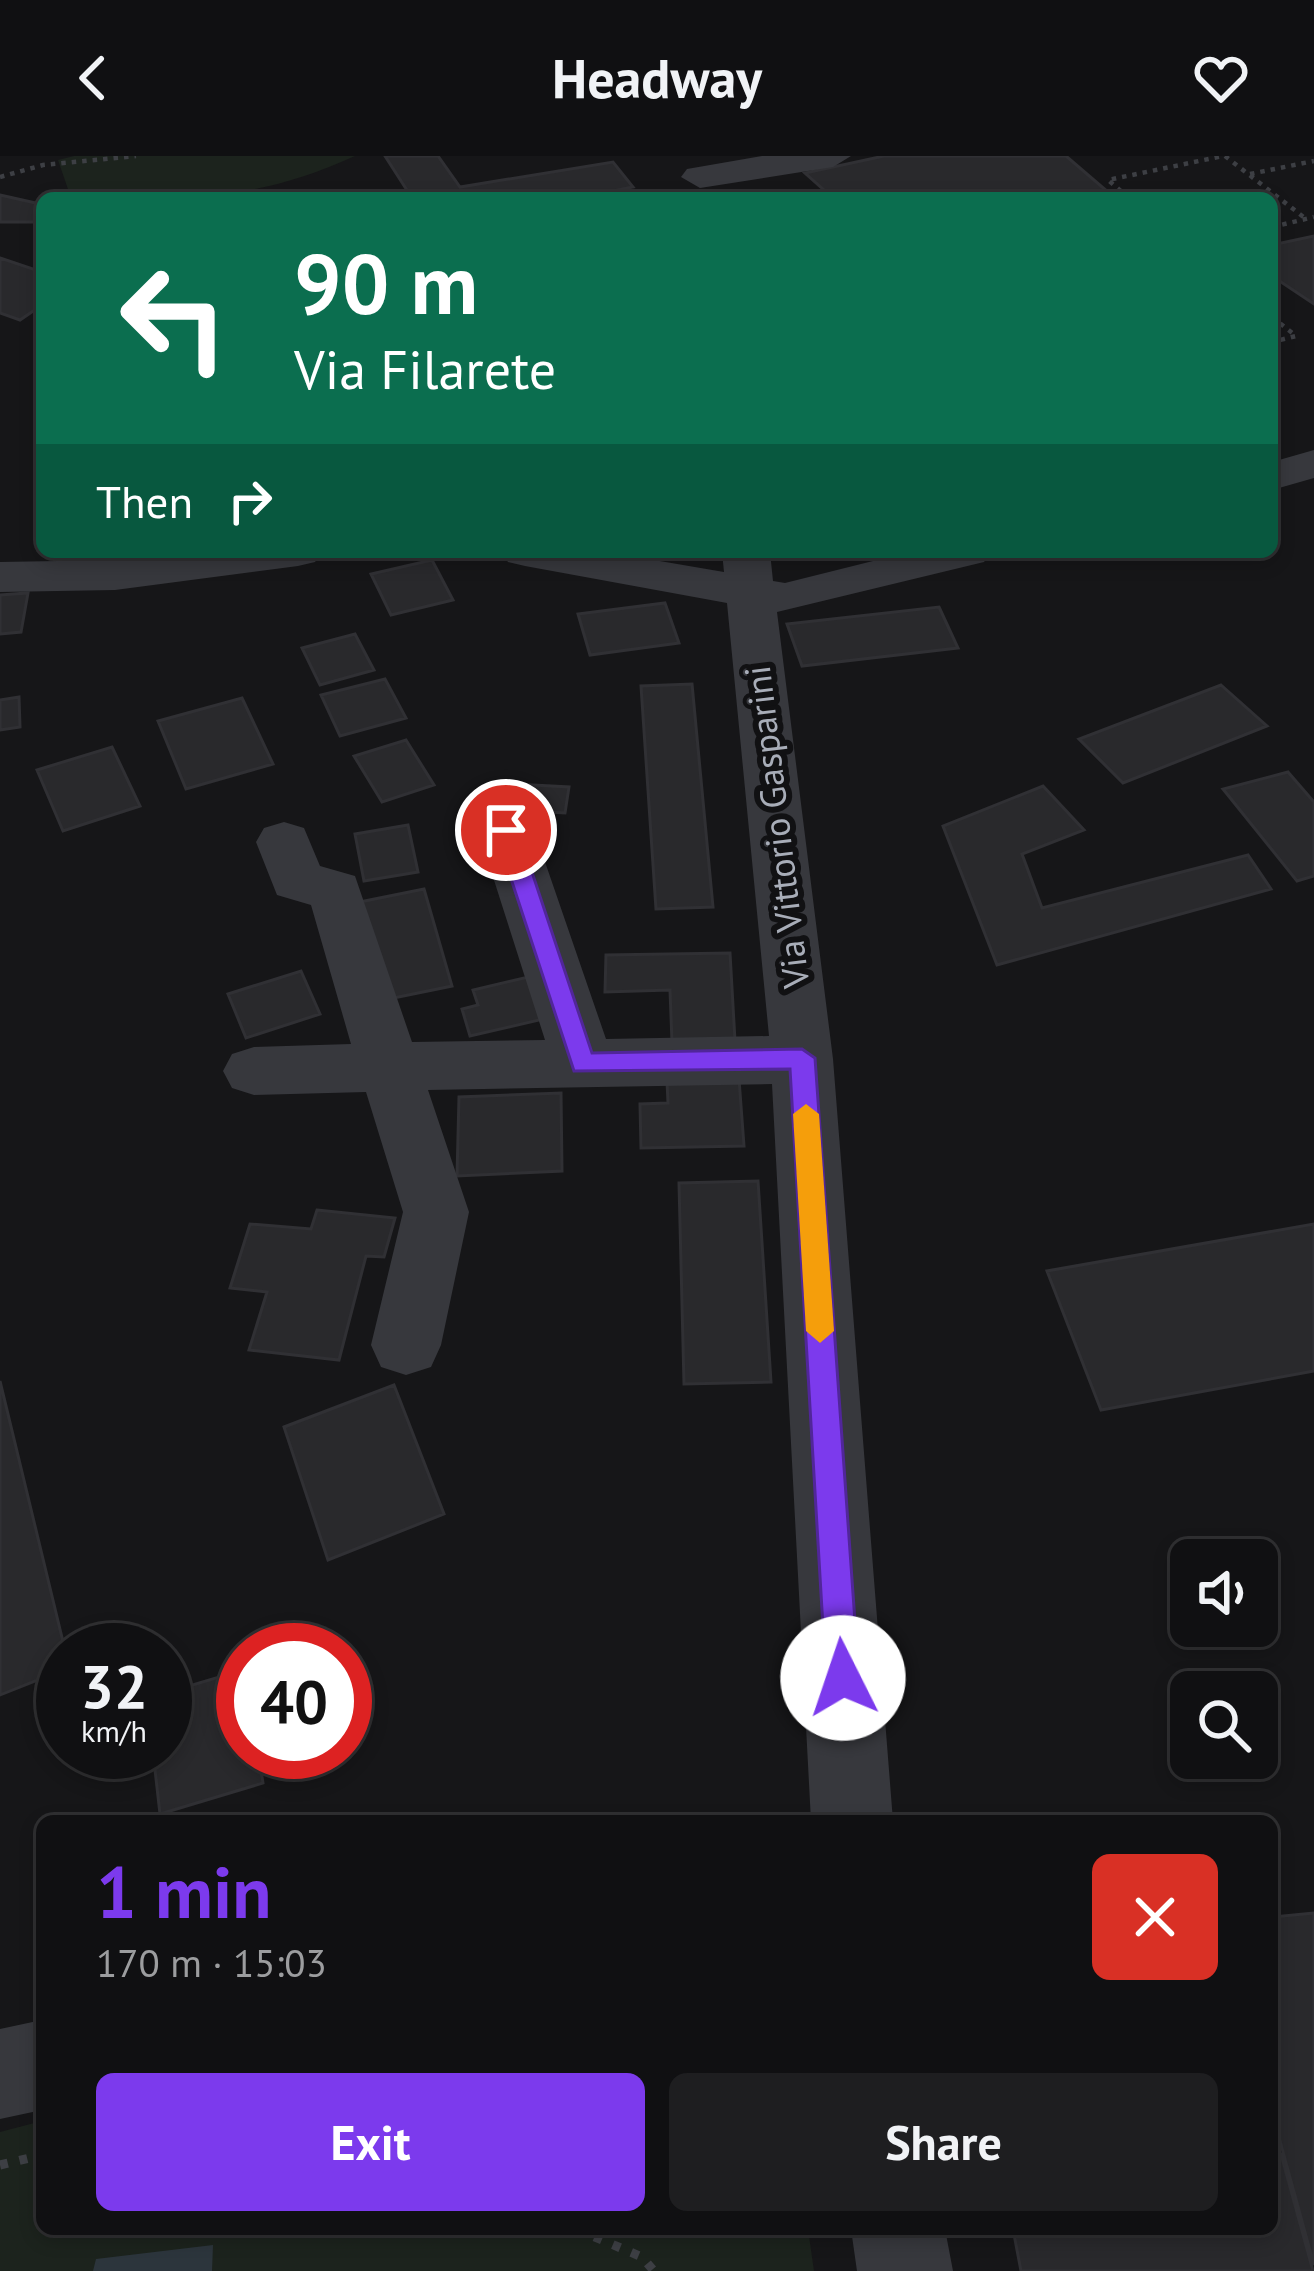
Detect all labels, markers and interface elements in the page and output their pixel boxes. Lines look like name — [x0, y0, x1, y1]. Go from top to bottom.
text: Headway — [552, 43, 762, 113]
icon: back — [60, 45, 126, 111]
icon: heart — [1188, 45, 1254, 111]
text: 90 m — [294, 228, 478, 337]
icon: left — [96, 240, 252, 396]
text: Via Filarete — [294, 334, 556, 404]
icon: right — [217, 468, 283, 534]
text: Then — [96, 472, 193, 530]
street label: Via Vittorio Gasparini — [733, 663, 819, 992]
pin — [455, 779, 557, 881]
icon: arrive — [473, 797, 539, 863]
map controls — [1170, 1539, 1278, 1779]
button: sound — [1170, 1539, 1278, 1647]
position arrow — [780, 1615, 906, 1741]
speed limit sign: 40 — [216, 1623, 372, 1779]
text: 32 — [80, 1647, 148, 1725]
button: search — [1170, 1671, 1278, 1779]
text: km/h — [81, 1711, 147, 1750]
text: 1 min — [96, 1845, 272, 1938]
button: close — [1092, 1854, 1218, 1980]
text: 170 m · 15:03 — [96, 1937, 327, 1988]
button: Exit — [96, 2073, 645, 2211]
button: Share — [669, 2073, 1218, 2211]

